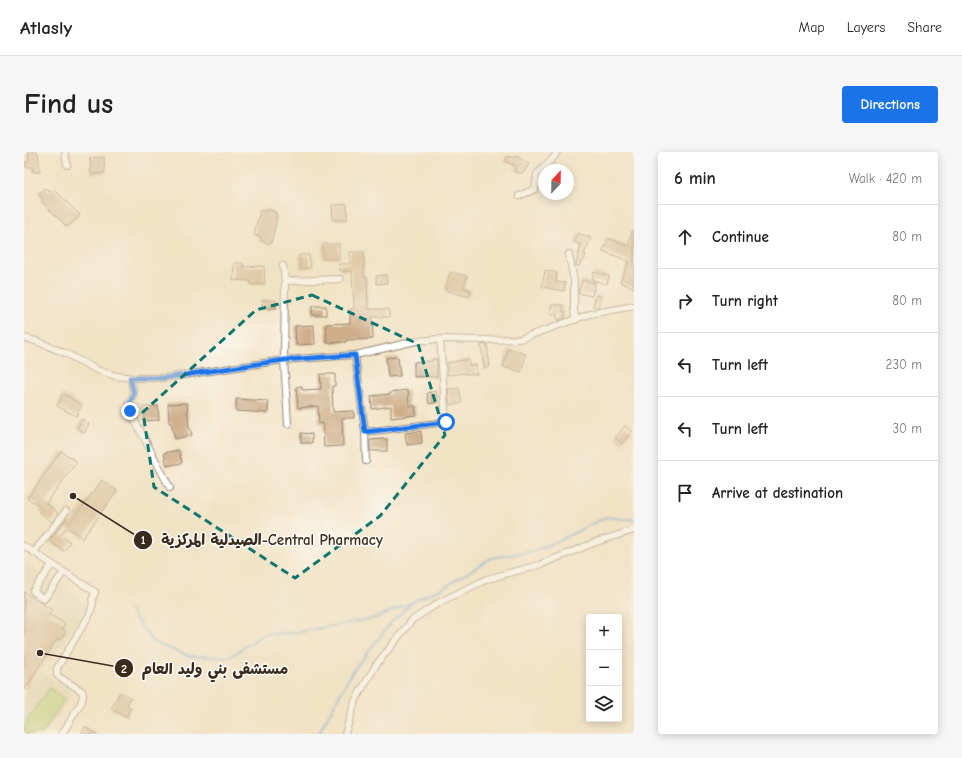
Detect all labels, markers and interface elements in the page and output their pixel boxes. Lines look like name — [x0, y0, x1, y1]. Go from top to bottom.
text: Atlasly — [20, 17, 72, 39]
text: Map — [798, 19, 825, 36]
text: Layers — [847, 19, 885, 36]
text: Share — [907, 19, 942, 36]
button: Directions — [842, 86, 938, 123]
text: Find us — [24, 88, 113, 120]
north arrow — [538, 164, 574, 200]
text: 6 min — [674, 169, 716, 188]
text: Walk · 420 m — [849, 171, 922, 186]
icon: ahead — [674, 226, 696, 248]
text: Continue — [712, 228, 769, 246]
text: 80 m — [892, 229, 922, 244]
icon: right — [674, 290, 696, 312]
text: Turn right — [712, 292, 778, 310]
text: 80 m — [892, 293, 922, 308]
icon: left — [674, 354, 696, 376]
text: Turn left — [712, 356, 768, 374]
text: 230 m — [886, 357, 922, 372]
route end — [121, 402, 139, 420]
route start — [437, 413, 455, 431]
icon: left — [674, 418, 696, 440]
text: Turn left — [712, 420, 768, 438]
text: 30 m — [892, 421, 922, 436]
icon: arrive — [674, 482, 696, 504]
text: Arrive at destination — [712, 484, 843, 502]
callout: الصيدلية المركزية-Central Pharmacy — [133, 526, 390, 553]
text: الصيدلية المركزية-Central Pharmacy — [161, 531, 383, 549]
text: 1 — [141, 533, 146, 547]
map controls — [586, 614, 622, 722]
button: + — [586, 614, 622, 650]
button: − — [586, 650, 622, 686]
callout: مستشفى بني وليد العام — [114, 655, 296, 682]
text: مستشفى بني وليد العام — [142, 660, 288, 683]
text: 2 — [121, 662, 127, 676]
button: layers — [586, 686, 622, 722]

